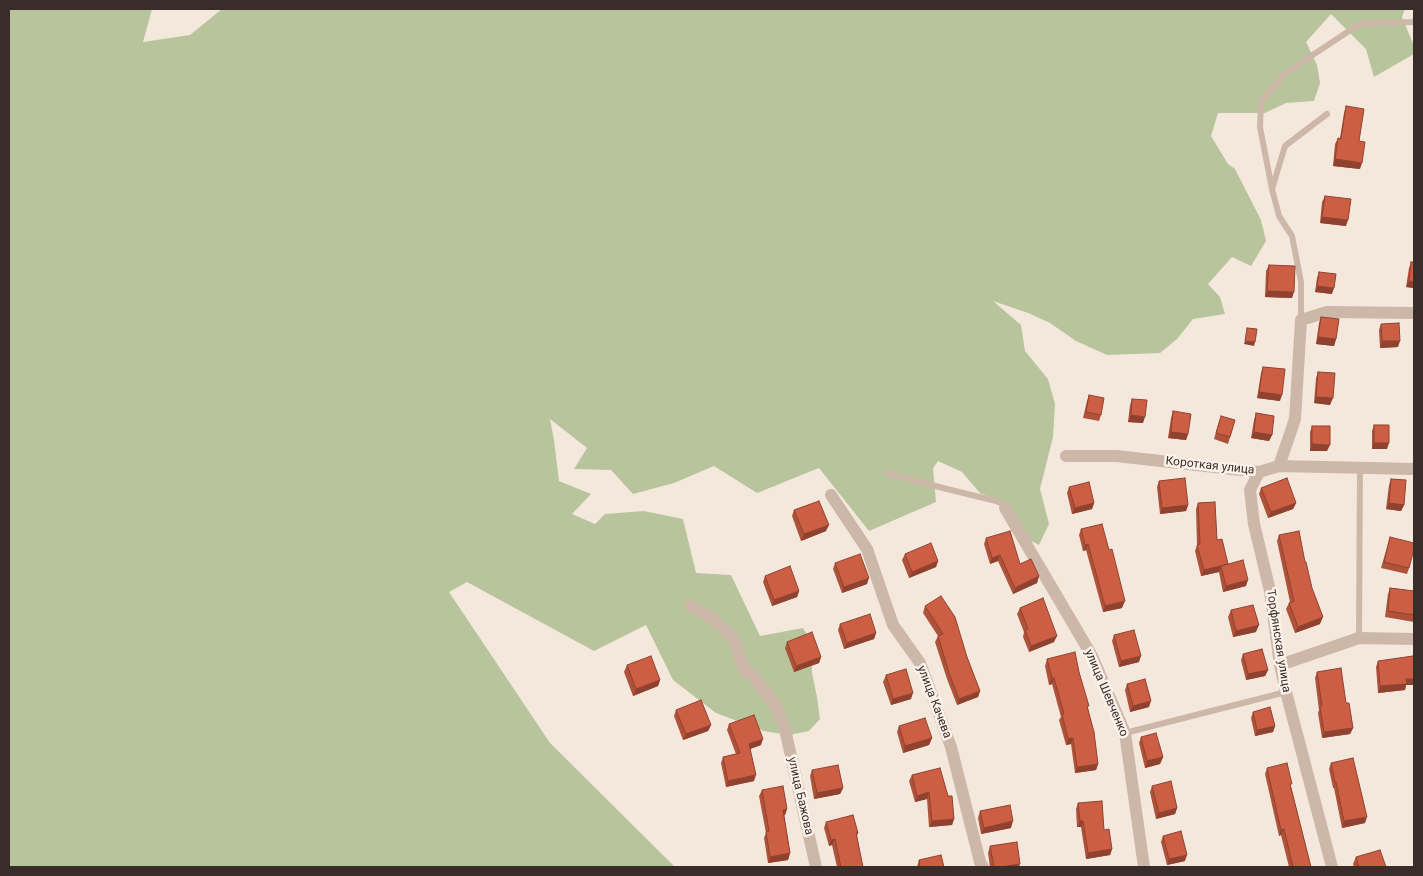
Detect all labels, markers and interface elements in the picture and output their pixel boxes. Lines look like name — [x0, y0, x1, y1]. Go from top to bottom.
street label: Короткая улица — [1165, 454, 1255, 478]
street label: Торфянская улица — [1263, 588, 1293, 694]
street label: улица Шевченко — [1081, 647, 1131, 739]
street label: улица Качева — [914, 664, 954, 740]
street label: улица Бажова — [784, 756, 816, 836]

